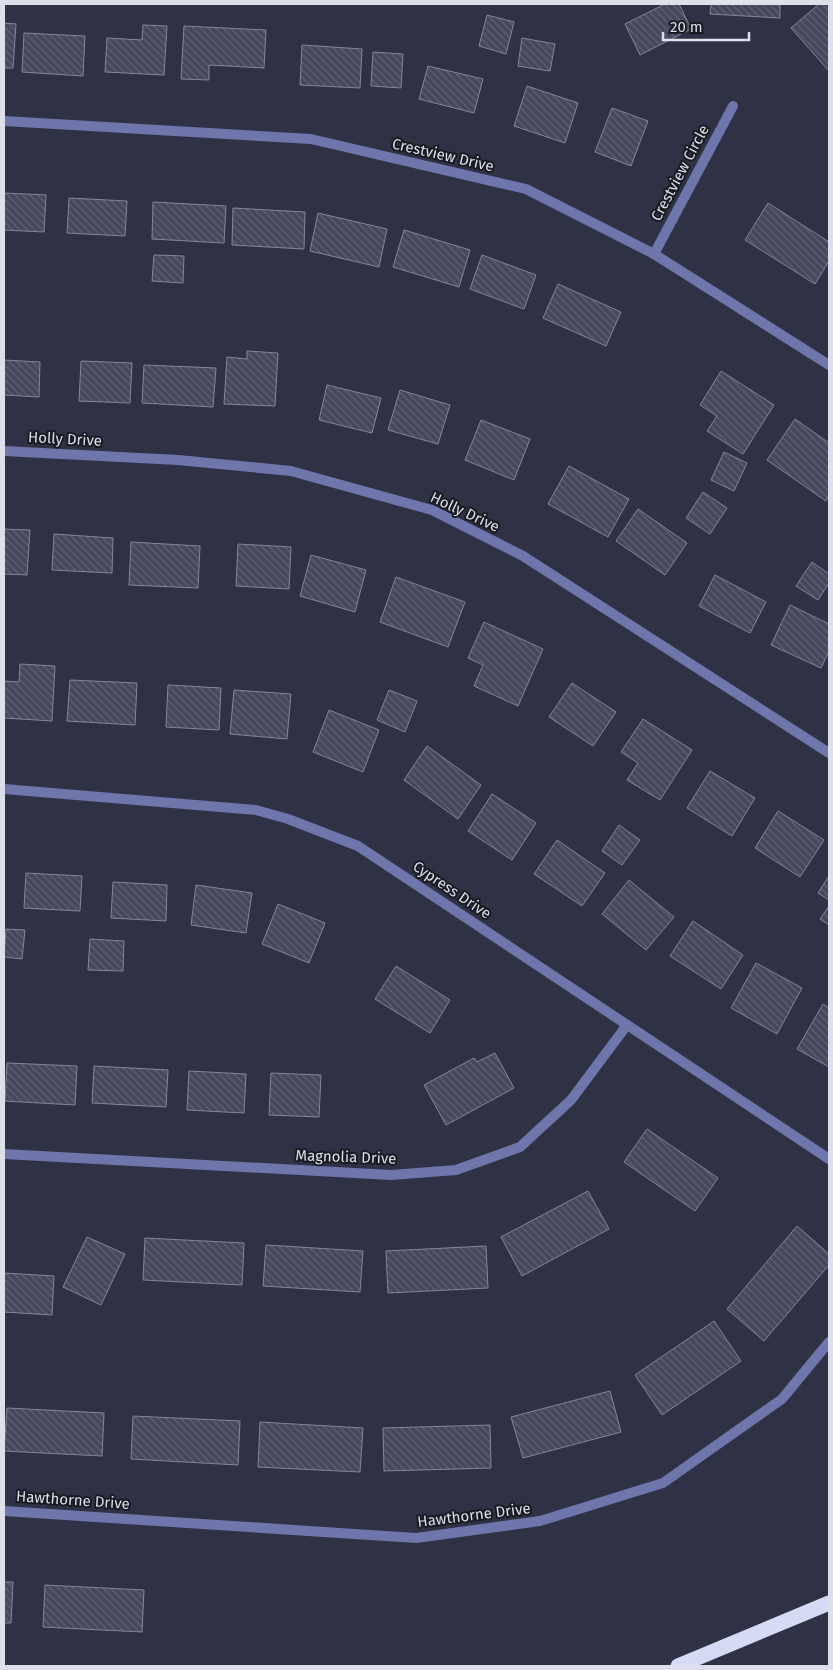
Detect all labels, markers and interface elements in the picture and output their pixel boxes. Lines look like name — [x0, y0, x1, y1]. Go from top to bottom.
scale bar — [663, 10, 749, 42]
text: 20 m — [670, 18, 703, 36]
street label: Crestview Circle — [647, 122, 713, 224]
street label: Crestview Drive — [390, 135, 496, 175]
street label: Holly Drive — [28, 428, 102, 450]
street label: Holly Drive — [428, 488, 502, 536]
street label: Cypress Drive — [409, 857, 495, 923]
street label: Magnolia Drive — [295, 1146, 397, 1168]
street label: Hawthorne Drive — [16, 1487, 130, 1513]
street label: Hawthorne Drive — [416, 1499, 532, 1531]

